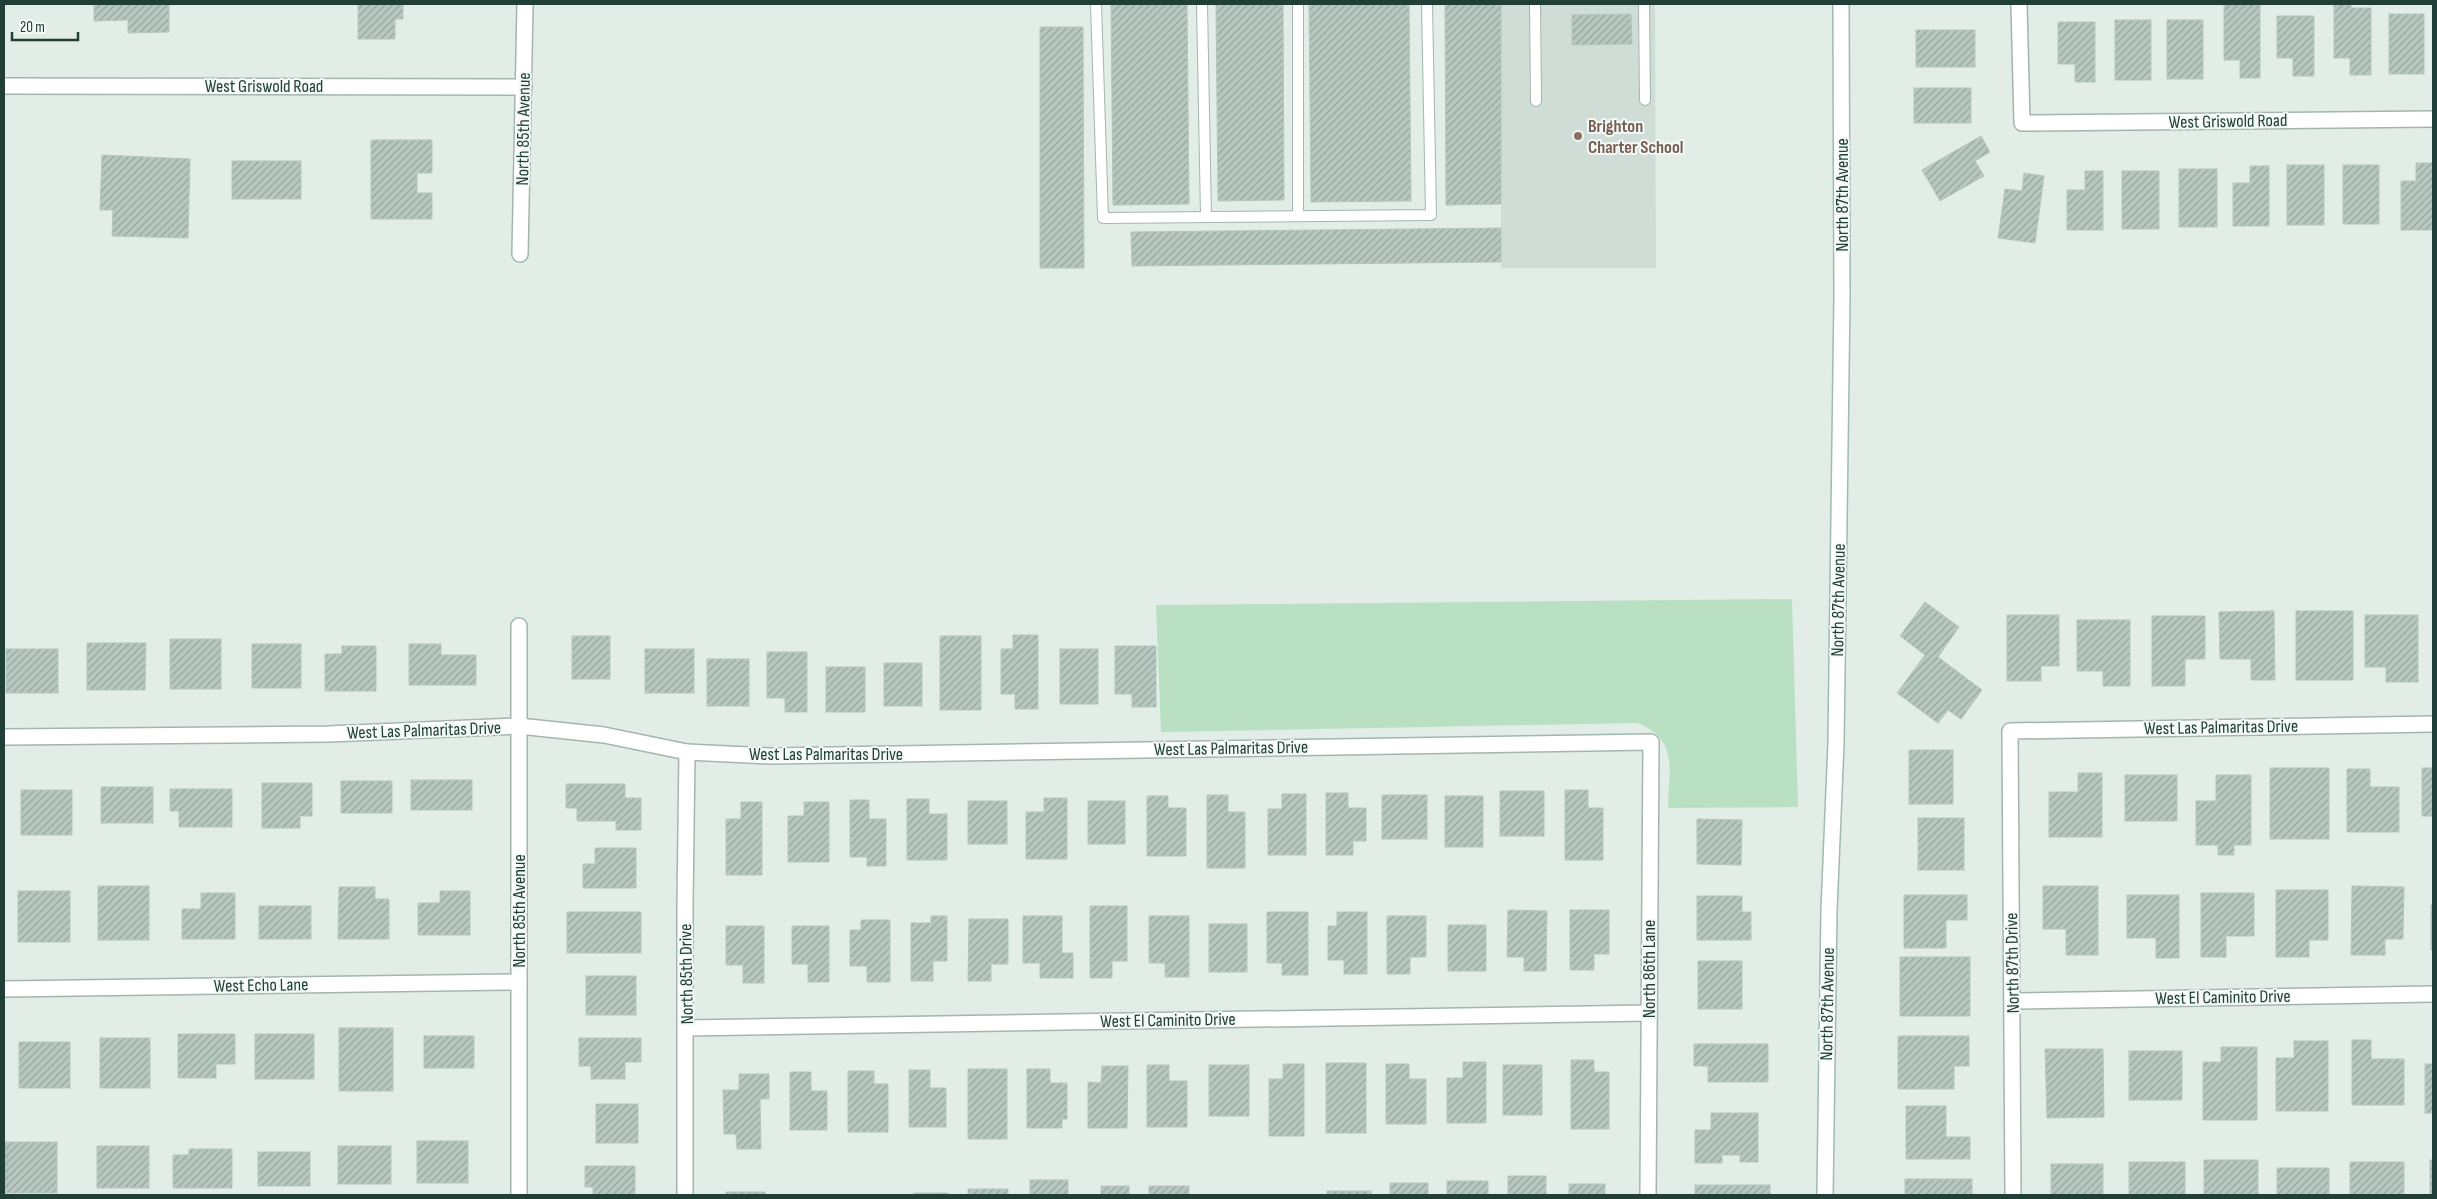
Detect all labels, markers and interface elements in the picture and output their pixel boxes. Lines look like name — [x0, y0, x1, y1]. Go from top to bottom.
scale bar — [12, 10, 79, 42]
text: 20 m — [20, 18, 45, 37]
street label: North 85th Avenue — [512, 72, 535, 186]
street label: West Griswold Road — [205, 76, 323, 97]
street label: West Griswold Road — [2168, 110, 2288, 133]
place label: Brighton Charter School — [1588, 116, 1683, 158]
marker: Brighton Charter School — [1572, 130, 1584, 142]
street label: North 87th Avenue — [1832, 138, 1853, 252]
street label: North 87th Avenue — [1827, 543, 1850, 657]
street label: West Las Palmaritas Drive — [2144, 716, 2298, 739]
street label: West Las Palmaritas Drive — [347, 717, 501, 744]
street label: West Las Palmaritas Drive — [1154, 737, 1308, 760]
street label: West Las Palmaritas Drive — [749, 744, 903, 765]
street label: North 85th Avenue — [509, 854, 530, 968]
street label: North 87th Drive — [2001, 912, 2024, 1014]
street label: North 86th Lane — [1639, 920, 1660, 1018]
street label: North 85th Drive — [675, 923, 698, 1025]
street label: North 87th Avenue — [1816, 947, 1839, 1061]
street label: West Echo Lane — [214, 974, 308, 997]
street label: West El Caminito Drive — [2155, 986, 2291, 1009]
street label: West El Caminito Drive — [1100, 1009, 1236, 1032]

